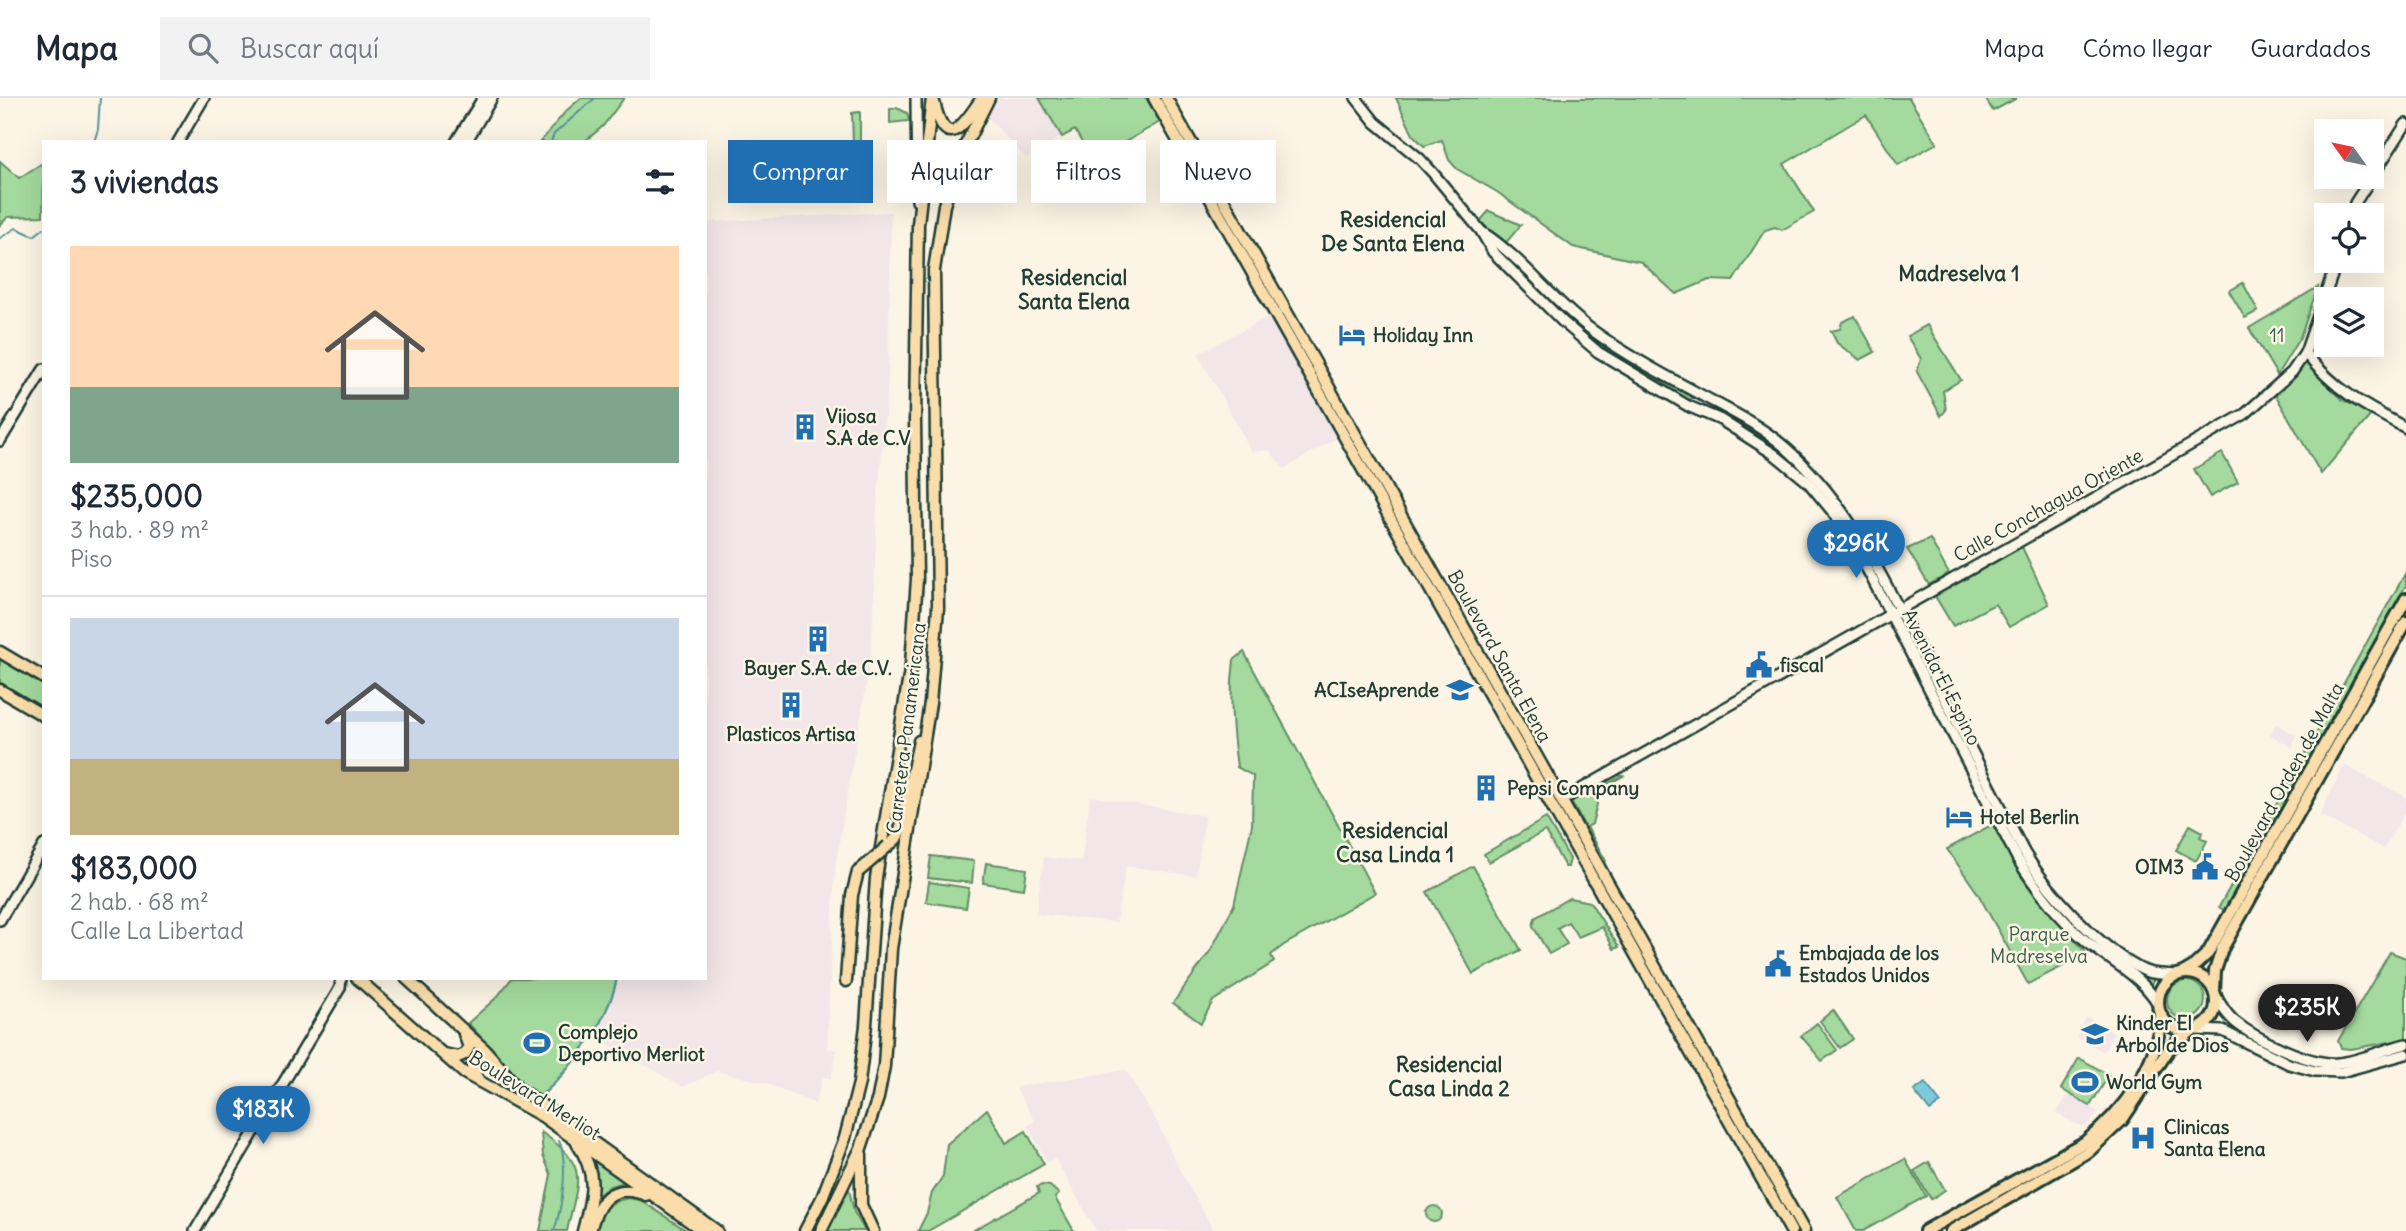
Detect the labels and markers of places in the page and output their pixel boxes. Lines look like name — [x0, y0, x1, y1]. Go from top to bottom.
hotel icon: Holiday Inn — [1337, 320, 1367, 350]
place label: Holiday Inn — [1373, 323, 1473, 347]
place label: Vijosa S.A de C.V — [826, 404, 911, 450]
building icon: Vijosa S.A de C.V — [790, 412, 820, 442]
pin: $296K — [1807, 520, 1905, 580]
building icon: Bayer S.A. de C.V. — [803, 624, 833, 654]
public building icon: fiscal — [1744, 650, 1774, 680]
place label: fiscal — [1780, 653, 1824, 677]
place label: Bayer S.A. de C.V. — [744, 656, 892, 680]
school or university icon: ACIseAprende — [1445, 675, 1475, 705]
place label: ACIseAprende — [1314, 678, 1439, 702]
building icon: Plasticos Artisa — [776, 690, 806, 720]
place label: Plasticos Artisa — [726, 722, 856, 746]
building icon: Pepsi Company — [1471, 773, 1501, 803]
place label: Pepsi Company — [1507, 776, 1639, 800]
hotel icon: Hotel Berlin — [1944, 802, 1974, 832]
place label: Hotel Berlin — [1980, 805, 2079, 829]
public building icon: OIM3 — [2190, 852, 2220, 882]
place label: OIM3 — [2135, 855, 2184, 879]
place label: Embajada de los Estados Unidos — [1799, 941, 1939, 987]
public building icon: Embajada de los Estados Unidos — [1763, 949, 1793, 979]
pin: $235K — [2258, 984, 2356, 1044]
place label: Kinder El Arbol de Dios — [2116, 1011, 2229, 1057]
school or university icon: Kinder El Arbol de Dios — [2080, 1019, 2110, 1049]
place label: Complejo Deportivo Merliot — [558, 1020, 705, 1066]
sports icon: Complejo Deportivo Merliot — [522, 1028, 552, 1058]
sports icon: World Gym — [2070, 1067, 2100, 1097]
place label: World Gym — [2106, 1070, 2202, 1094]
pin: $183K — [214, 1086, 312, 1146]
place label: Clinicas Santa Elena — [2164, 1115, 2266, 1161]
hospital icon: Clinicas Santa Elena — [2128, 1123, 2158, 1153]

